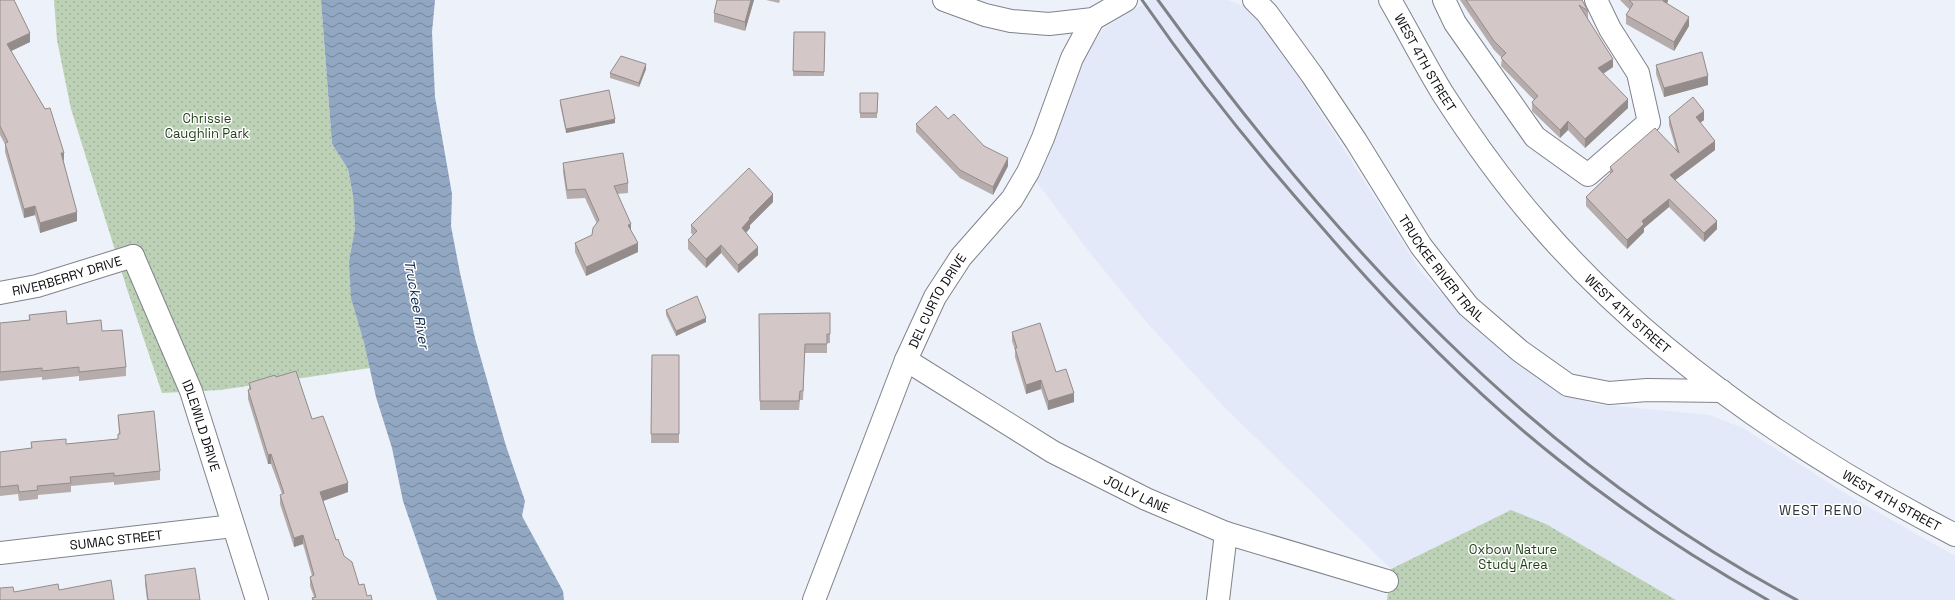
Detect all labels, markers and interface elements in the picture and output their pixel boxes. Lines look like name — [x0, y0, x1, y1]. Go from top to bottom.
street label: WEST 4TH STREET — [1391, 10, 1461, 115]
park label: Chrissie Caughlin Park — [165, 110, 249, 142]
street label: TRUCKEE RIVER TRAIL — [1395, 211, 1488, 325]
street label: DEL CURTO DRIVE — [904, 250, 970, 351]
street label: RIVERBERRY DRIVE — [10, 252, 124, 299]
water label: Truckee River — [400, 258, 434, 351]
street label: WEST 4TH STREET — [1581, 270, 1675, 357]
street label: IDLEWILD DRIVE — [179, 377, 224, 473]
street label: WEST 4TH STREET — [1839, 466, 1944, 535]
street label: JOLLY LANE — [1101, 471, 1172, 517]
district label: WEST RENO — [1779, 501, 1863, 519]
street label: SUMAC STREET — [69, 526, 164, 553]
park label: Oxbow Nature Study Area — [1469, 541, 1557, 573]

